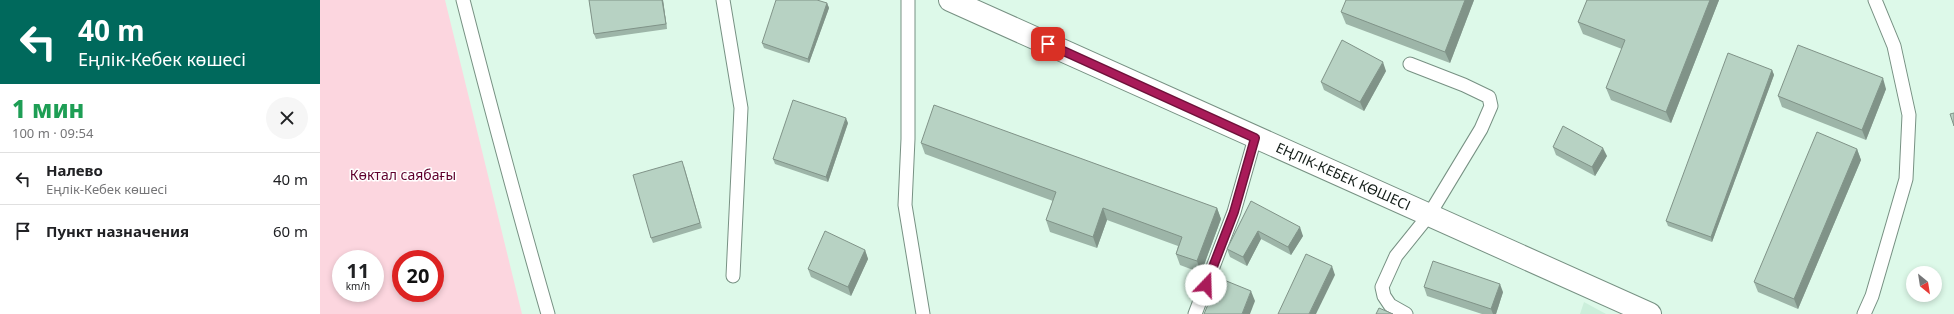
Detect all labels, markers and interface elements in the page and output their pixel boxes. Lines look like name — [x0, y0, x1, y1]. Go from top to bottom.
text: 40 m — [78, 11, 145, 49]
icon: left — [12, 16, 64, 68]
pin — [1031, 27, 1065, 61]
icon: arrive — [1037, 33, 1059, 55]
text: Еңлік-Кебек көшесі — [78, 47, 246, 71]
text: 1 мин — [12, 92, 84, 125]
button: close — [266, 97, 308, 139]
text: 100 m · 09:54 — [12, 124, 93, 142]
street label: ЕҢЛІК-КЕБЕК КӨШЕСІ — [1273, 137, 1414, 214]
text: Налево — [46, 160, 103, 180]
park label: Көктал саябағы — [350, 165, 456, 184]
icon: left — [12, 168, 34, 190]
text: 40 m — [273, 169, 308, 189]
text: Еңлік-Кебек көшесі — [46, 180, 167, 198]
icon: arrive — [12, 220, 34, 242]
text: Пункт назначения — [46, 221, 189, 241]
text: 60 m — [273, 221, 308, 241]
speed limit sign: 20 — [392, 250, 444, 302]
text: 11 — [347, 257, 369, 284]
position arrow — [1185, 264, 1227, 306]
north arrow — [1906, 266, 1942, 302]
map controls — [1906, 266, 1942, 302]
text: km/h — [346, 279, 370, 293]

